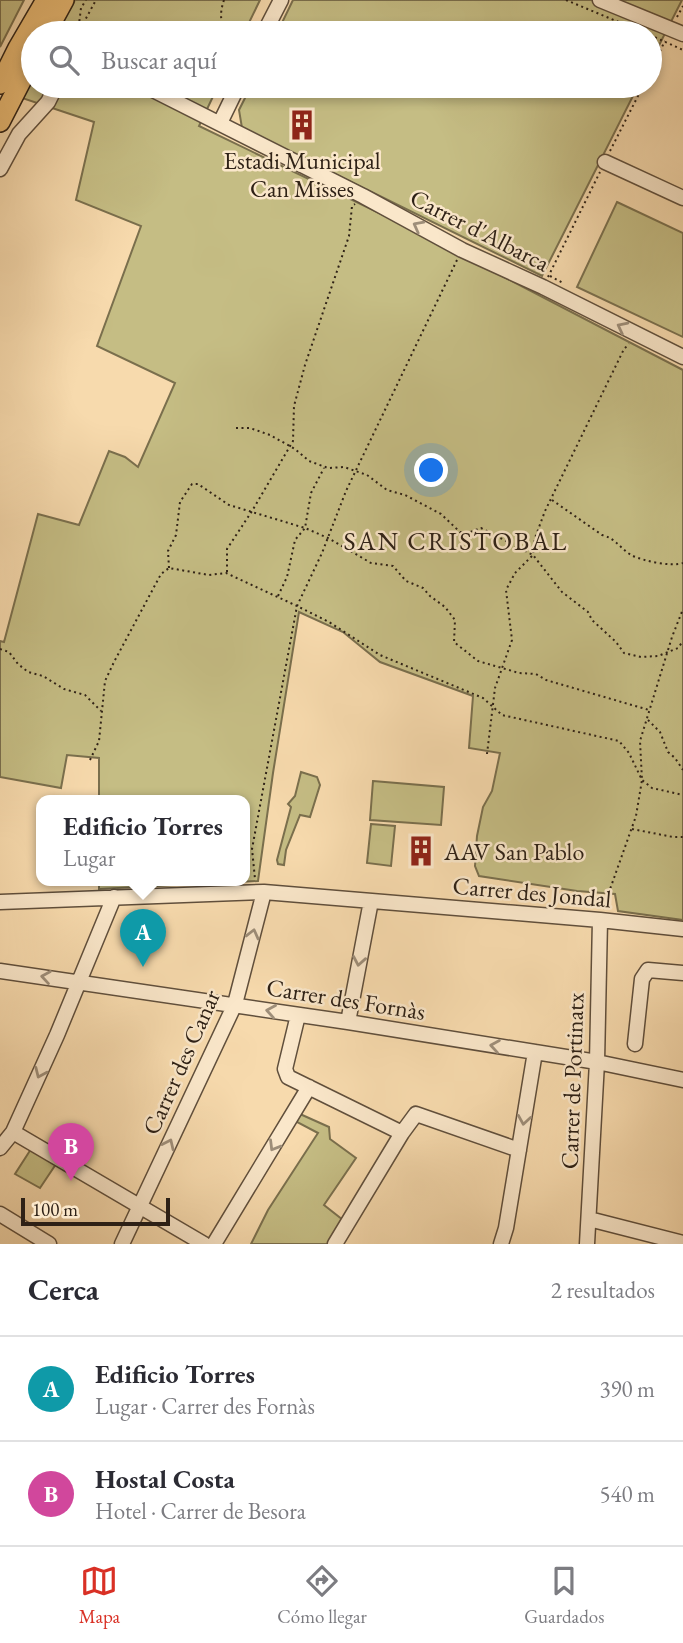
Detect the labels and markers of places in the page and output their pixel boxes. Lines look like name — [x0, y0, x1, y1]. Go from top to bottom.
building icon: Estadi Municipal Can Misses — [285, 108, 319, 142]
place label: Estadi Municipal Can Misses — [223, 145, 381, 204]
building icon: AAV San Pablo — [404, 834, 438, 868]
place label: AAV San Pablo — [443, 836, 584, 867]
pin: A — [120, 909, 166, 967]
pin: B — [48, 1123, 94, 1181]

